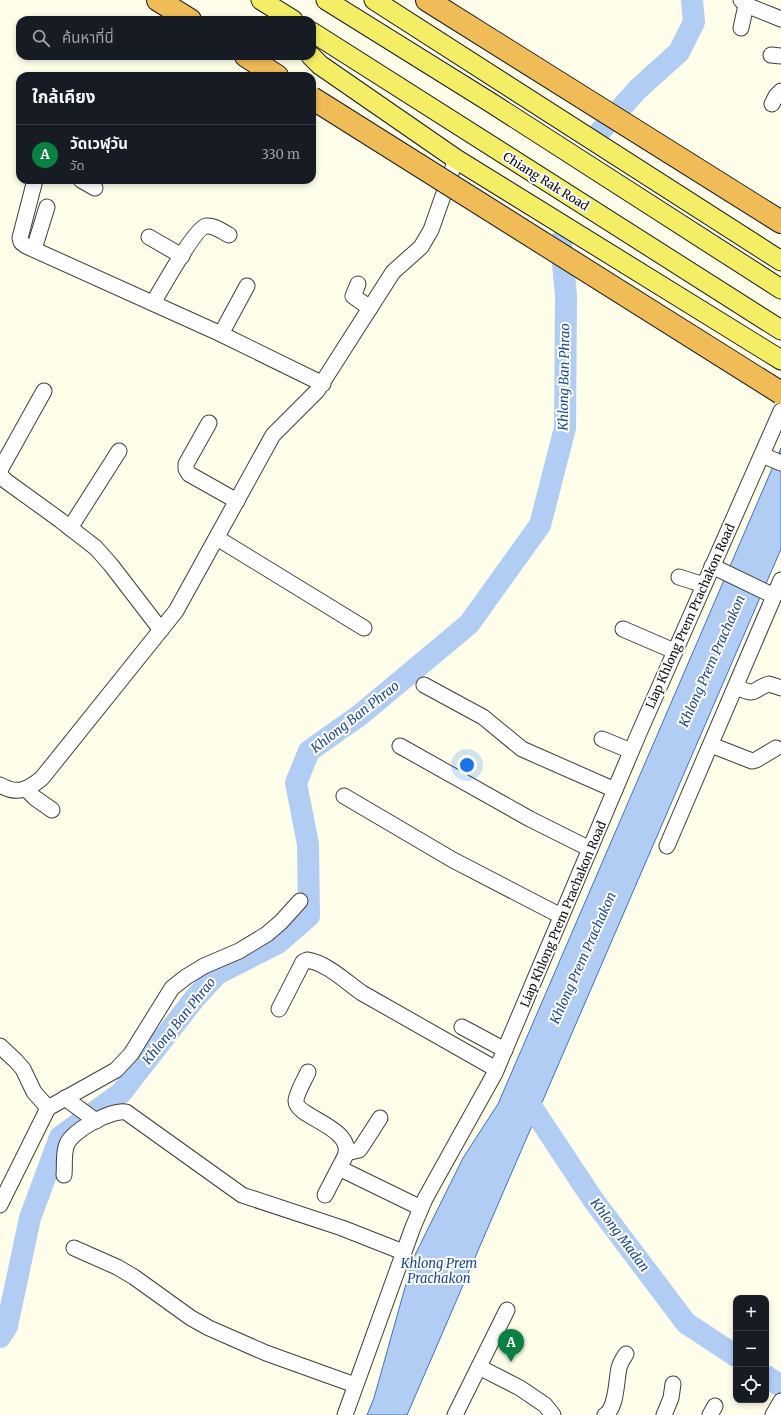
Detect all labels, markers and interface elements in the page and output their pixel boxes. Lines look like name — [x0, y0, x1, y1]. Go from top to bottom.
search box — [16, 16, 316, 60]
icon: search — [30, 27, 52, 49]
text: ค้นหาที่นี่ — [62, 28, 114, 47]
text: ใกล้เคียง — [32, 86, 95, 108]
text: วัดเวฬุวัน — [70, 134, 128, 153]
text: A — [40, 146, 50, 163]
text: 330 m — [261, 146, 300, 163]
street label: Chiang Rak Road — [500, 149, 592, 213]
text: วัด — [70, 157, 84, 174]
water label: Khlong Ban Phrao — [555, 323, 573, 432]
street label: Liap Khlong Prem Prachakon Road — [643, 521, 737, 711]
water label: Khlong Prem Prachakon — [676, 593, 748, 729]
water label: Khlong Ban Phrao — [307, 677, 403, 757]
your location — [457, 755, 477, 775]
street label: Liap Khlong Prem Prachakon Road — [517, 819, 609, 1009]
water label: Khlong Prem Prachakon — [547, 890, 619, 1026]
water label: Khlong Ban Phrao — [138, 974, 219, 1069]
water label: Khlong Madan — [586, 1194, 653, 1275]
water label: Khlong Prem Prachakon — [400, 1255, 477, 1287]
map controls — [733, 1295, 769, 1403]
button: + — [733, 1295, 769, 1331]
pin: A — [498, 1329, 524, 1362]
button: − — [733, 1331, 769, 1367]
button: locate — [733, 1367, 769, 1403]

